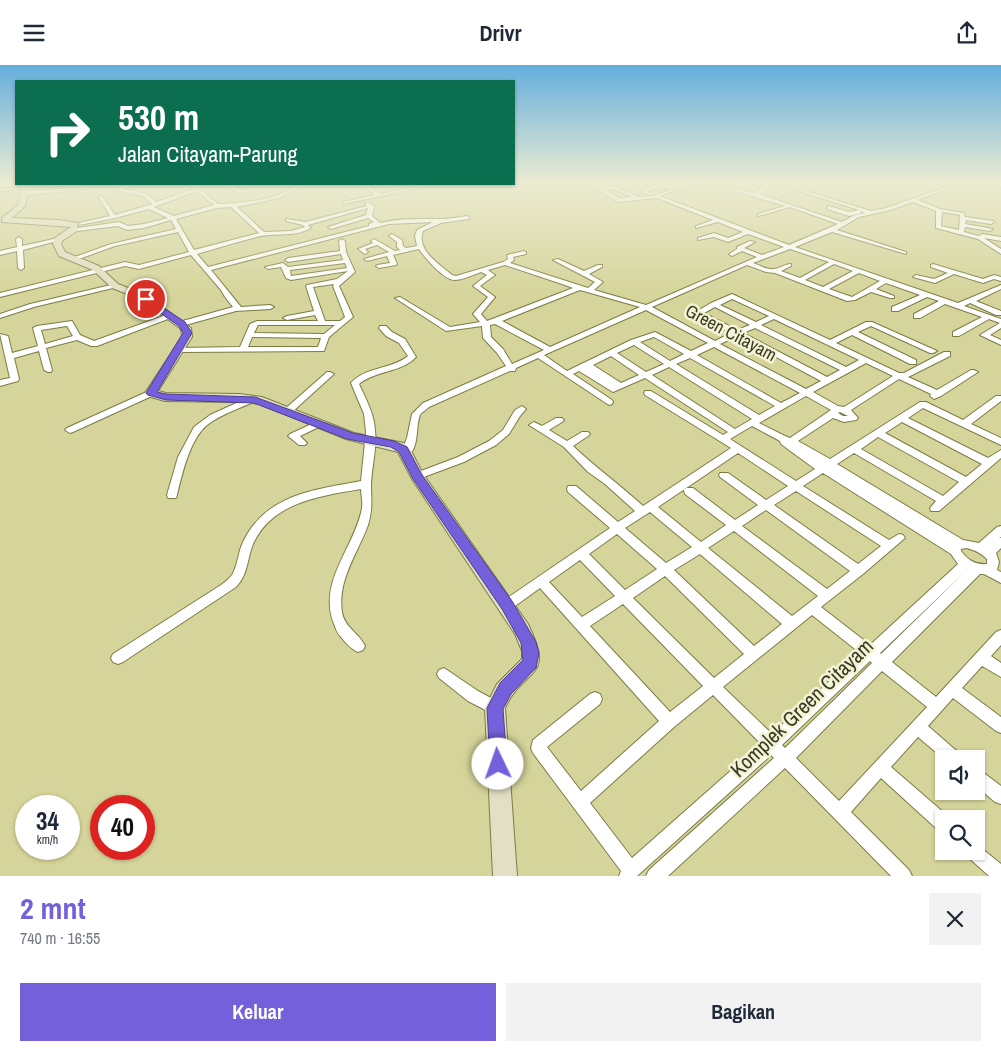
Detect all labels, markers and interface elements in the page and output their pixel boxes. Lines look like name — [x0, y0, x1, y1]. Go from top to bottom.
text: Drivr — [479, 18, 522, 48]
icon: menu — [20, 19, 48, 47]
icon: share — [953, 19, 981, 47]
text: 530 m — [118, 94, 199, 141]
icon: right — [35, 100, 100, 165]
text: Jalan Citayam-Parung — [118, 139, 297, 169]
pin — [125, 278, 167, 320]
icon: arrive — [132, 285, 160, 313]
street label: Green Citayam — [681, 298, 781, 367]
street label: Komplek Green Citayam — [724, 632, 880, 784]
position arrow — [471, 737, 523, 789]
map controls — [935, 750, 985, 860]
button: sound — [935, 750, 985, 800]
speed limit sign: 40 — [90, 795, 155, 860]
text: 34 — [36, 804, 59, 838]
button: search — [935, 810, 985, 860]
text: km/h — [37, 832, 58, 848]
text: 2 mnt — [20, 888, 86, 928]
button: close — [929, 893, 981, 945]
text: 740 m · 16:55 — [20, 927, 100, 949]
button: Keluar — [20, 983, 496, 1041]
button: Bagikan — [506, 983, 981, 1041]

